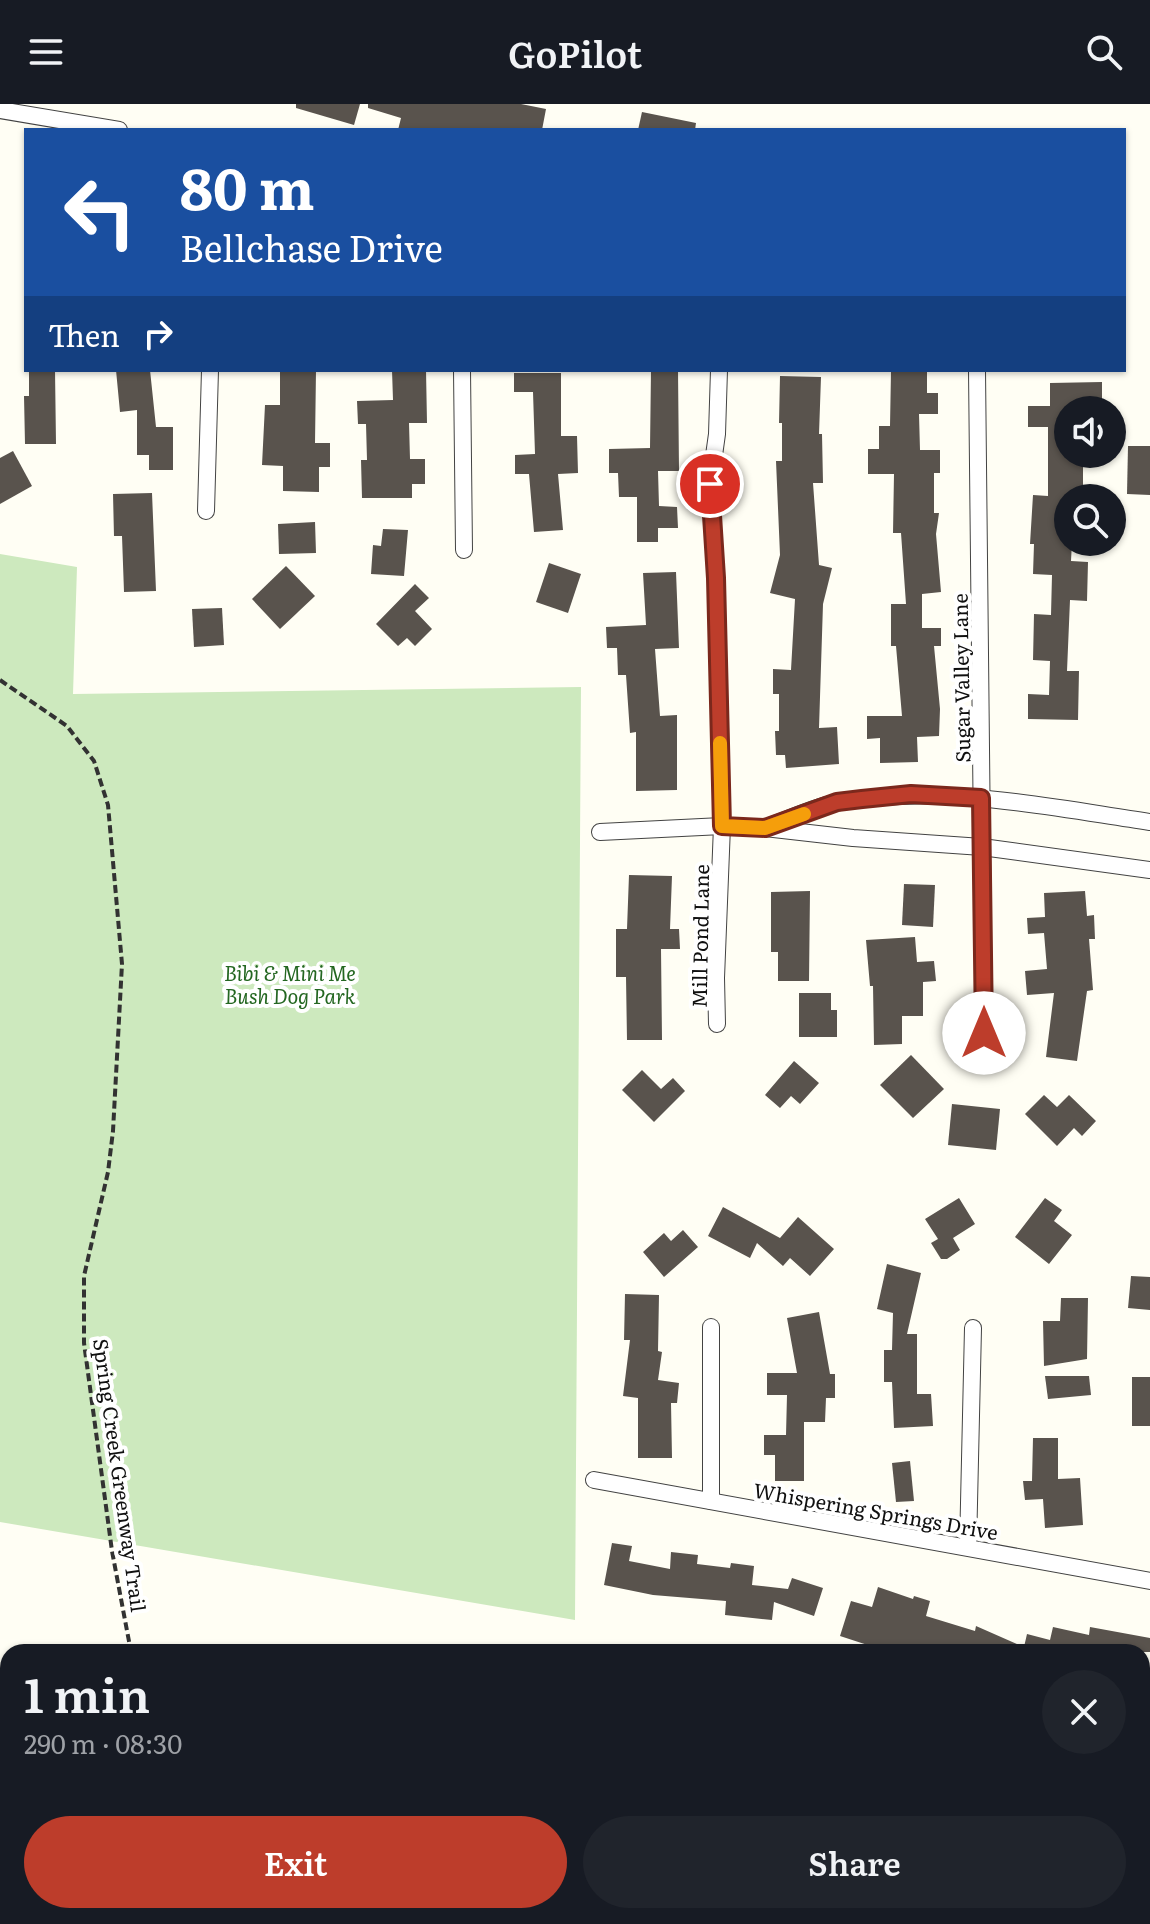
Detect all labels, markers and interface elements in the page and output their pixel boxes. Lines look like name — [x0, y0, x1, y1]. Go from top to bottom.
text: GoPilot — [508, 26, 642, 79]
icon: menu — [24, 30, 68, 74]
icon: search — [1082, 30, 1126, 74]
text: 80 m — [180, 144, 315, 227]
icon: left — [48, 160, 152, 264]
text: Bellchase Drive — [180, 220, 443, 273]
text: Then — [48, 312, 120, 356]
icon: right — [136, 312, 180, 356]
map controls — [1054, 396, 1126, 556]
button: sound — [1054, 396, 1126, 468]
pin — [676, 450, 744, 518]
icon: arrive — [688, 462, 732, 506]
button: search — [1054, 484, 1126, 556]
street label: Sugar Valley Lane — [944, 593, 976, 763]
street label: Mill Pond Lane — [683, 864, 715, 1008]
park label: Bibi & Mini Me Bush Dog Park — [224, 957, 356, 1010]
position arrow — [942, 991, 1026, 1075]
street label: Spring Creek Greenway Trail — [87, 1336, 155, 1614]
street label: Whispering Springs Drive — [751, 1474, 1001, 1546]
text: 1 min — [24, 1657, 150, 1728]
button: close — [1042, 1670, 1126, 1754]
text: 290 m · 08:30 — [24, 1723, 182, 1762]
button: Exit — [24, 1816, 567, 1908]
button: Share — [583, 1816, 1126, 1908]

